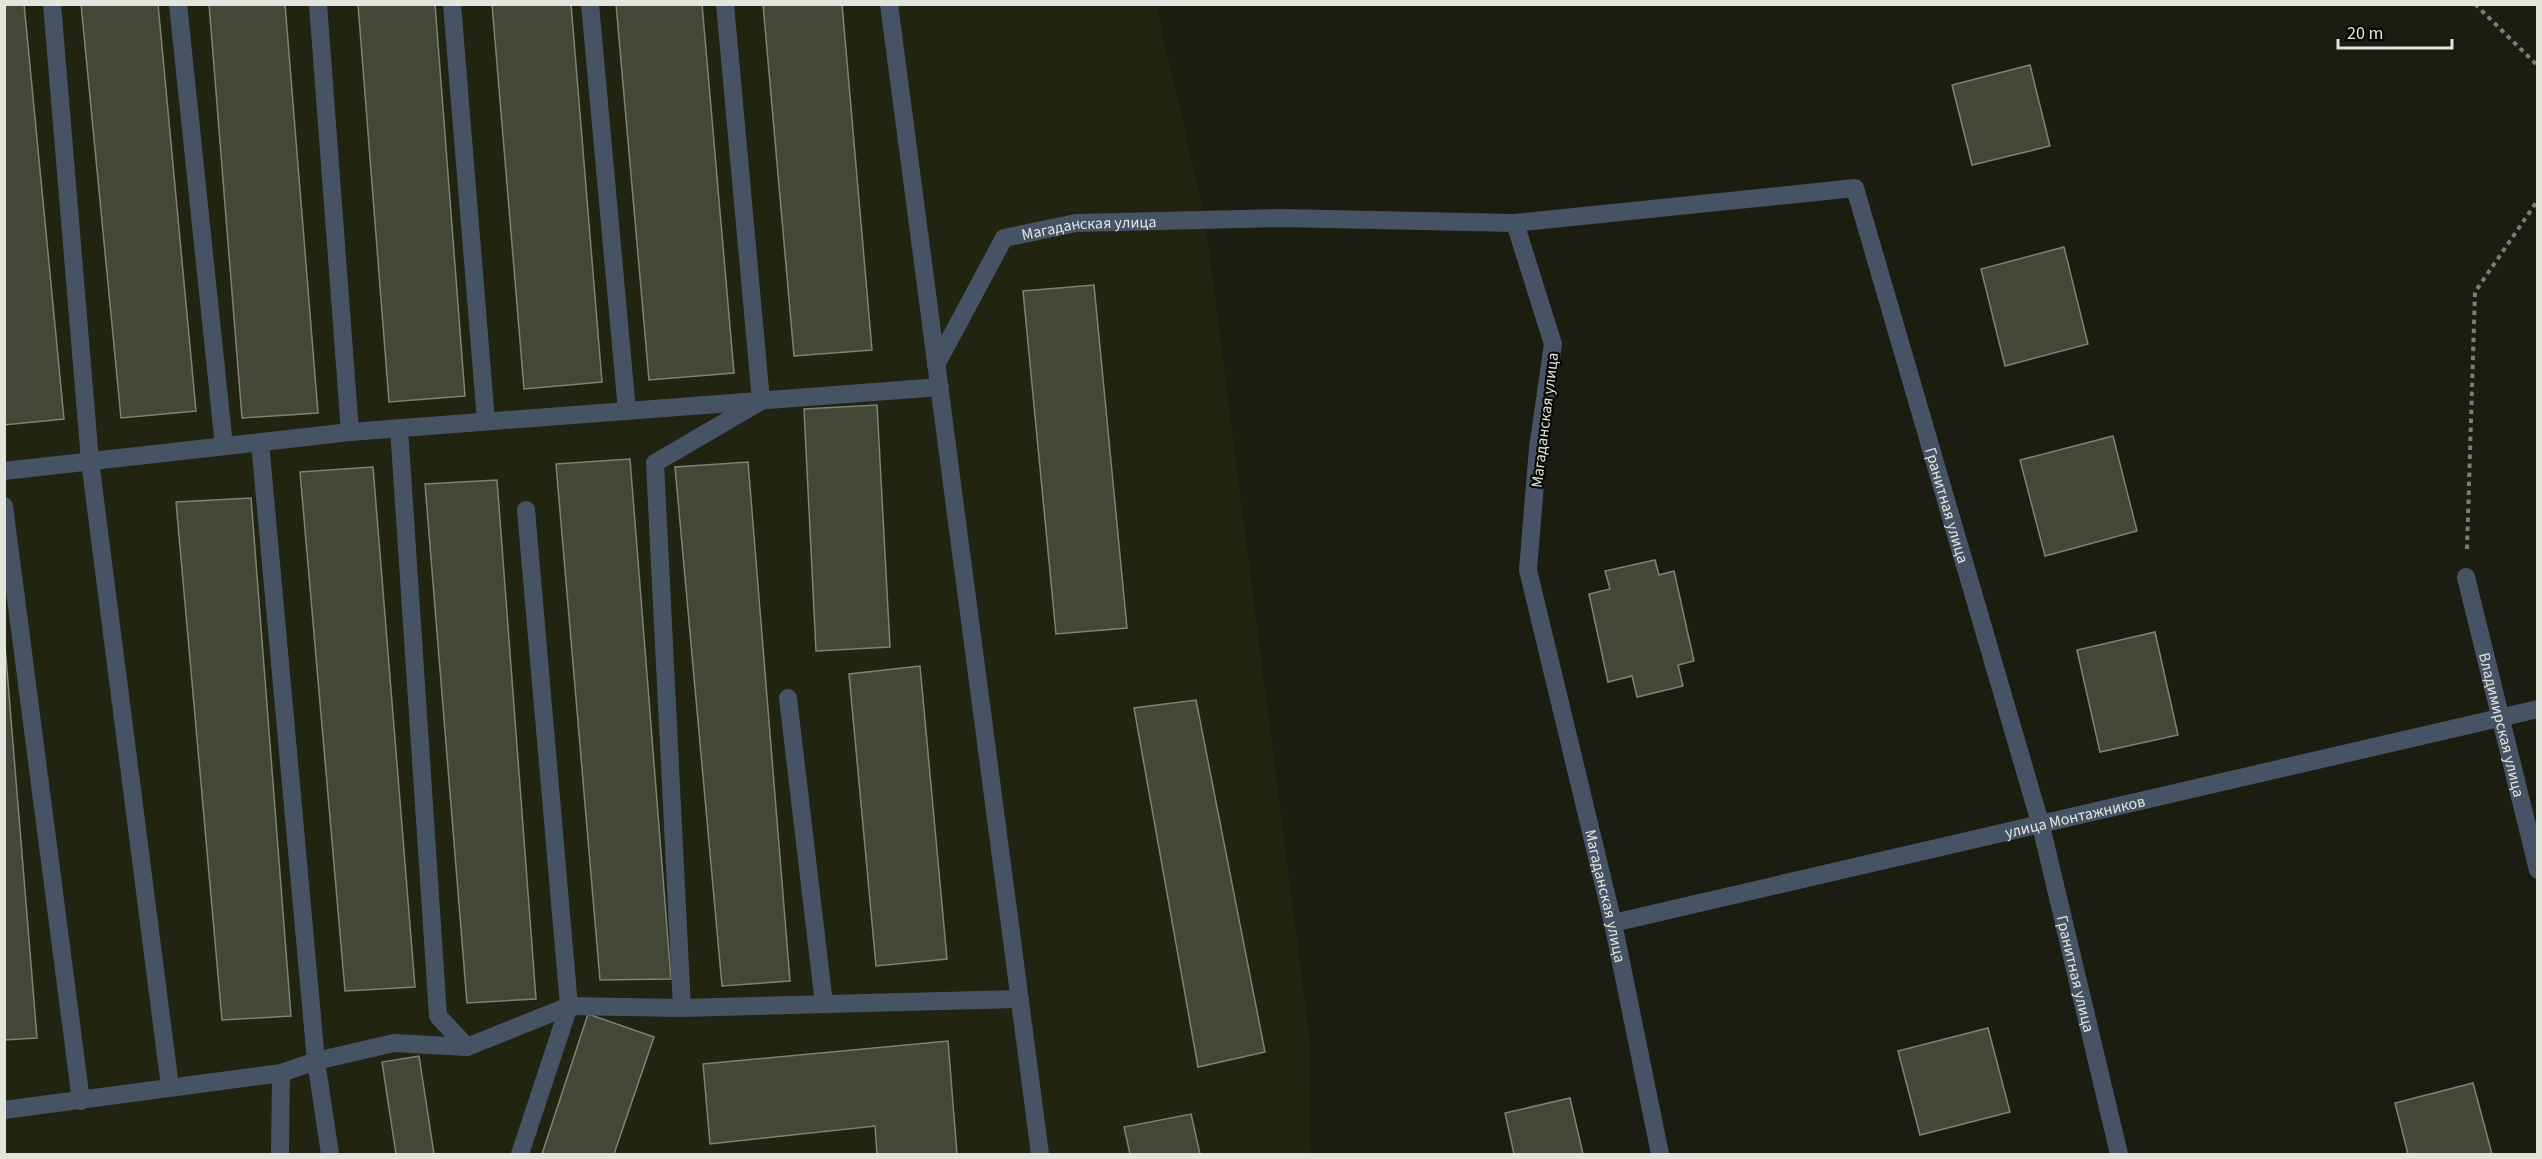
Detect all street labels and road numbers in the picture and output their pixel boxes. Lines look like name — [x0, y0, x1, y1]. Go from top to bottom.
street label: Магаданская улица — [1019, 211, 1157, 246]
street label: Магаданская улица — [1526, 351, 1564, 489]
street label: Гранитная улица — [1919, 445, 1974, 566]
street label: Владимирская улица — [2473, 650, 2530, 799]
street label: улица Монтажников — [2003, 790, 2147, 844]
street label: Магаданская улица — [1579, 827, 1631, 965]
street label: Гранитная улица — [2051, 913, 2100, 1035]

